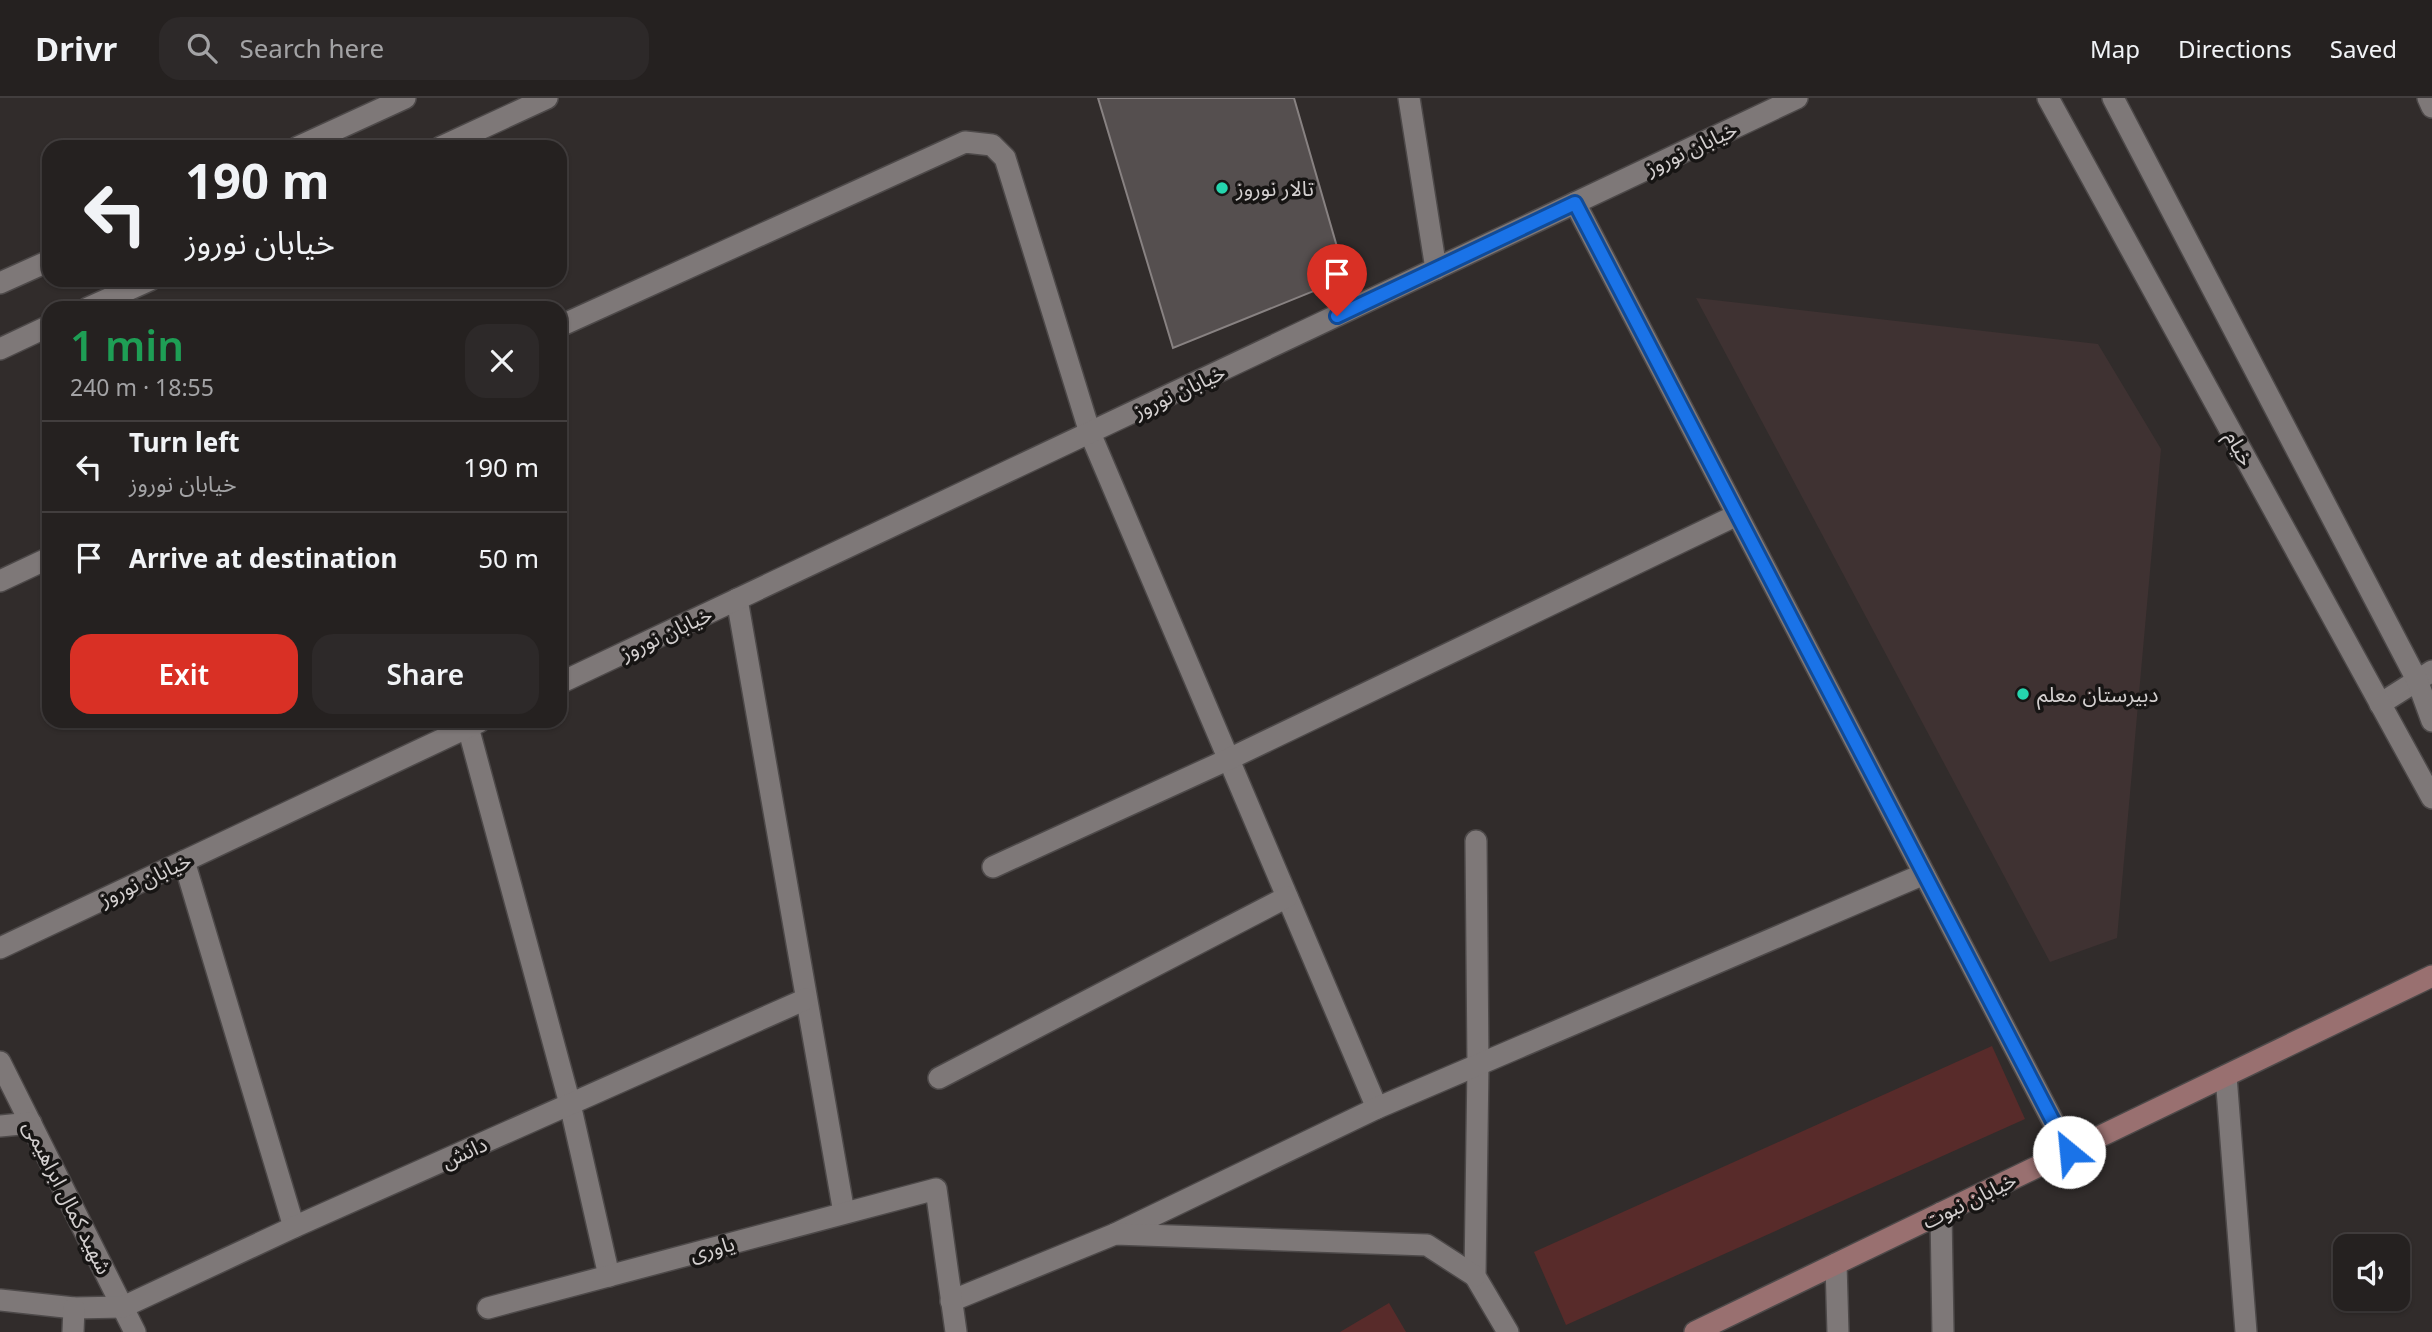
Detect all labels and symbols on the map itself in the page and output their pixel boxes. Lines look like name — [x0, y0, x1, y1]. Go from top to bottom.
street label: خیابان نوروز — [1640, 115, 1741, 182]
place label: تالار نوروز — [1235, 174, 1314, 202]
marker: تالار نوروز — [1214, 180, 1230, 196]
pin — [1307, 244, 1367, 316]
street label: خیابان نوروز — [1128, 358, 1229, 425]
street label: خیام — [2216, 425, 2261, 472]
street label: خیابان نوروز — [615, 600, 716, 667]
place label: دبیرستان معلم — [2037, 680, 2159, 710]
marker: دبیرستان معلم — [2015, 686, 2031, 702]
street label: خیابان نوروز — [94, 846, 195, 913]
street label: شهید کمال ابراهیمی — [17, 1115, 119, 1279]
position arrow — [2032, 1115, 2106, 1189]
street label: دانش — [437, 1130, 491, 1174]
street label: خیابان نبوت — [1917, 1165, 2021, 1235]
street label: یاوری — [686, 1229, 738, 1267]

